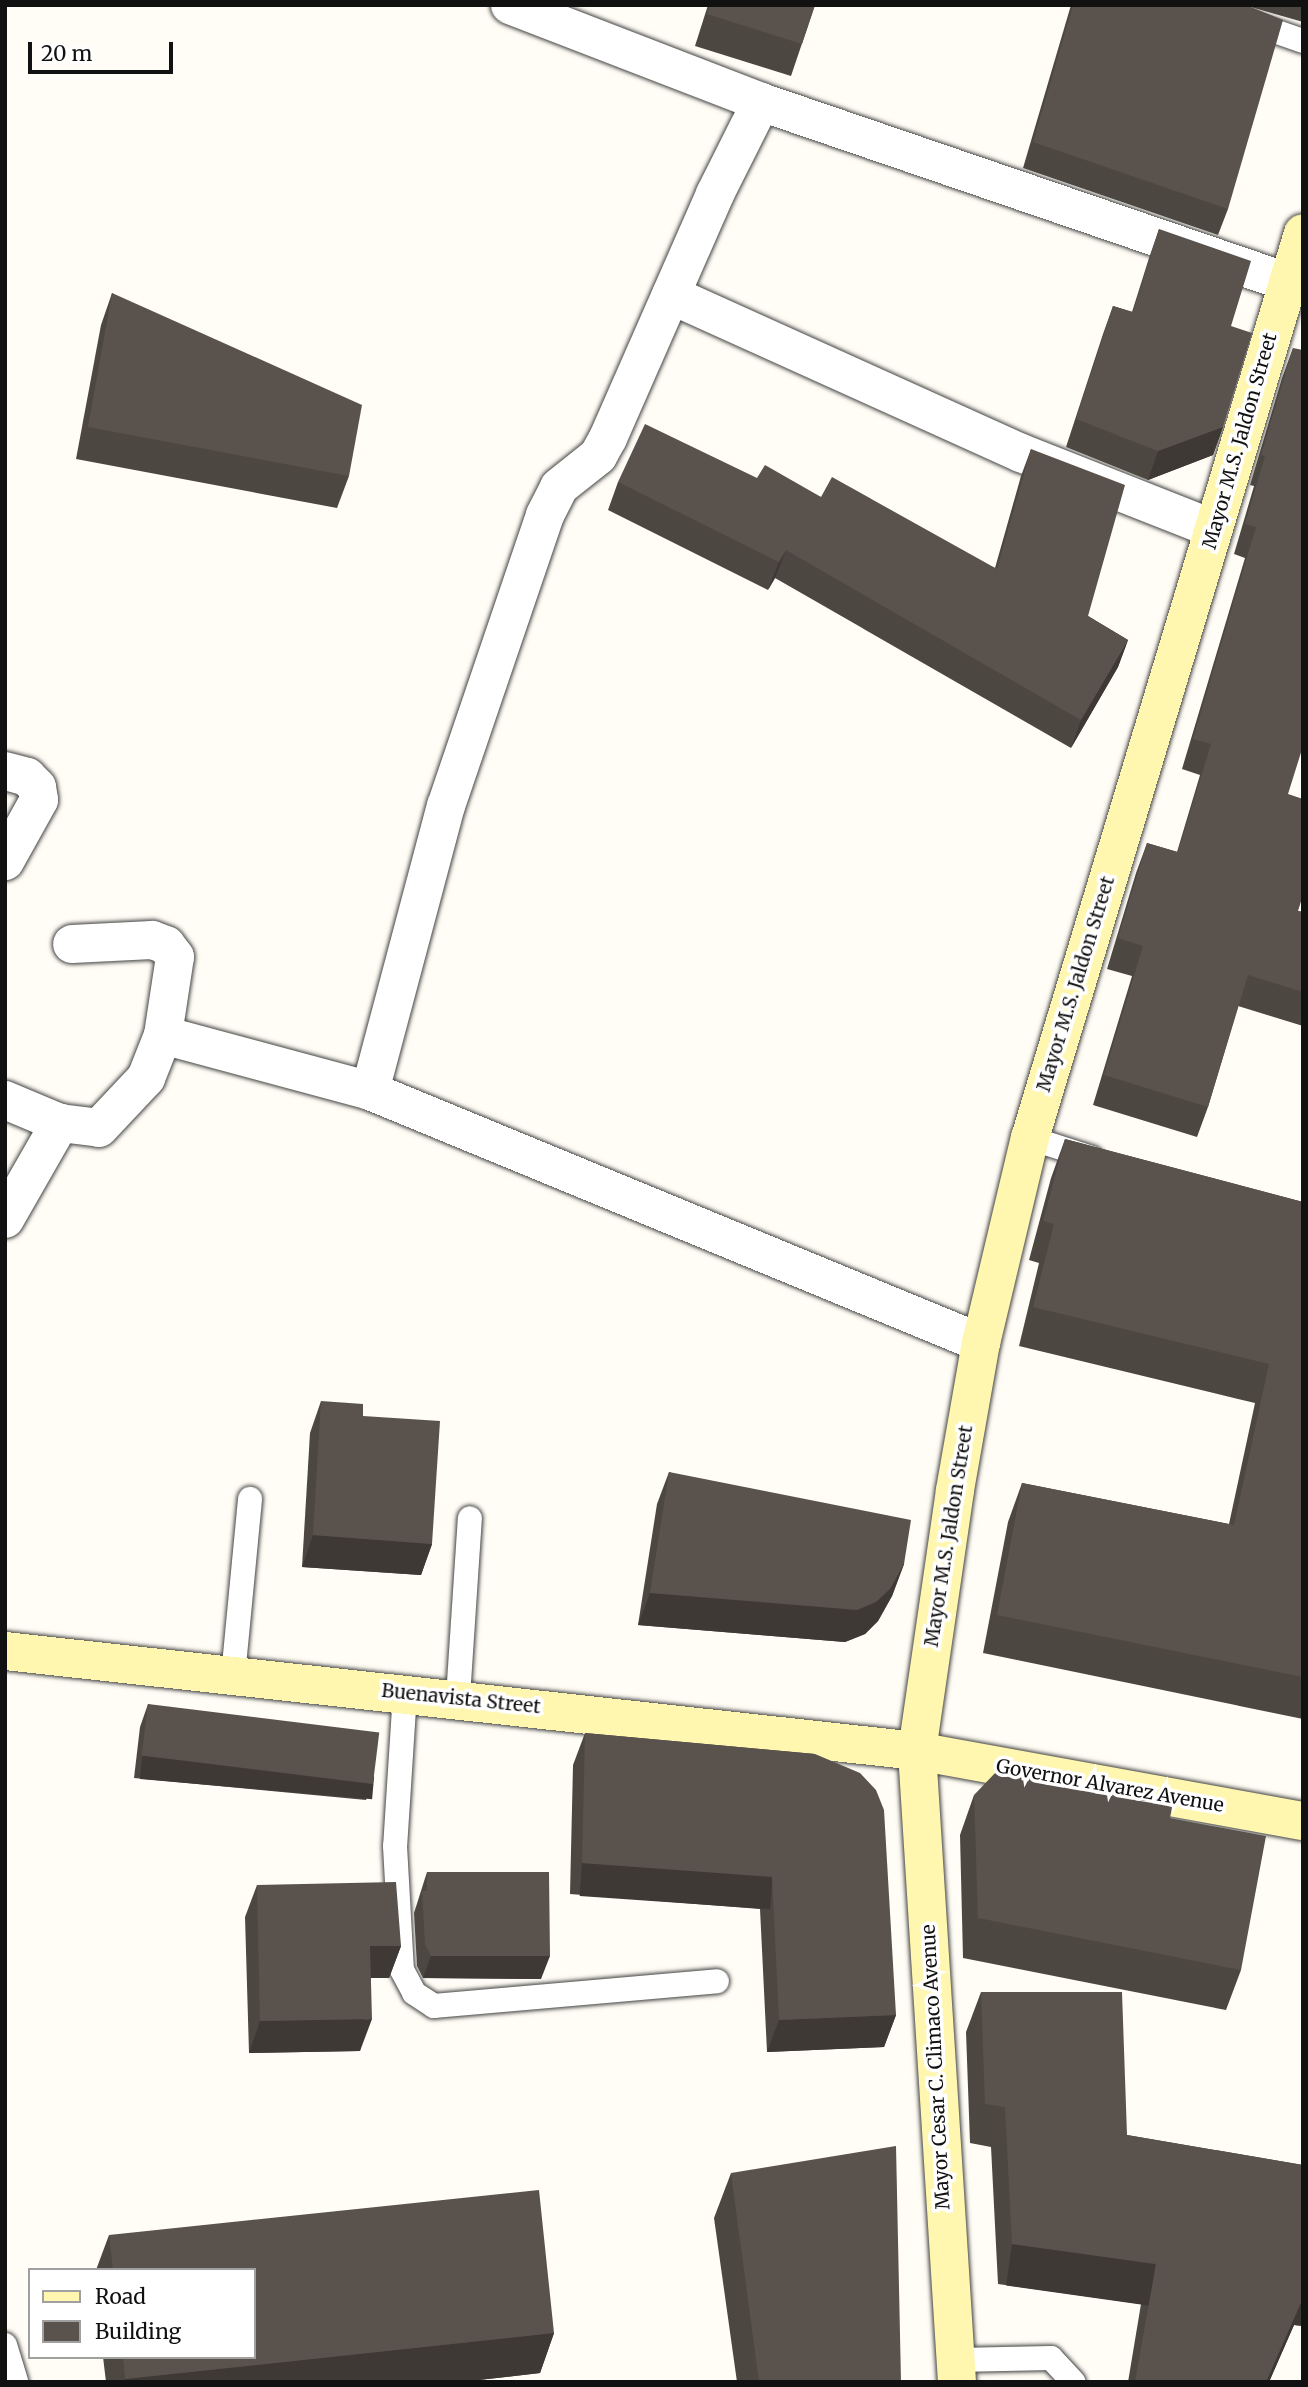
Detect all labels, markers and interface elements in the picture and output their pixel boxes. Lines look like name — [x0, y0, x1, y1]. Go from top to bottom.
scale bar — [32, 28, 177, 72]
text: 20 m — [41, 40, 92, 67]
street label: Mayor M.S. Jaldon Street — [1198, 330, 1282, 552]
street label: Mayor M.S. Jaldon Street — [1032, 874, 1120, 1094]
street label: Mayor M.S. Jaldon Street — [920, 1424, 978, 1648]
street label: Buenavista Street — [380, 1679, 542, 1719]
street label: Governor Alvarez Avenue — [994, 1755, 1226, 1817]
street label: Mayor Cesar C. Climaco Avenue — [917, 1924, 955, 2210]
legend — [28, 2268, 256, 2359]
text: Road — [95, 2283, 146, 2310]
text: Building — [95, 2318, 181, 2345]

